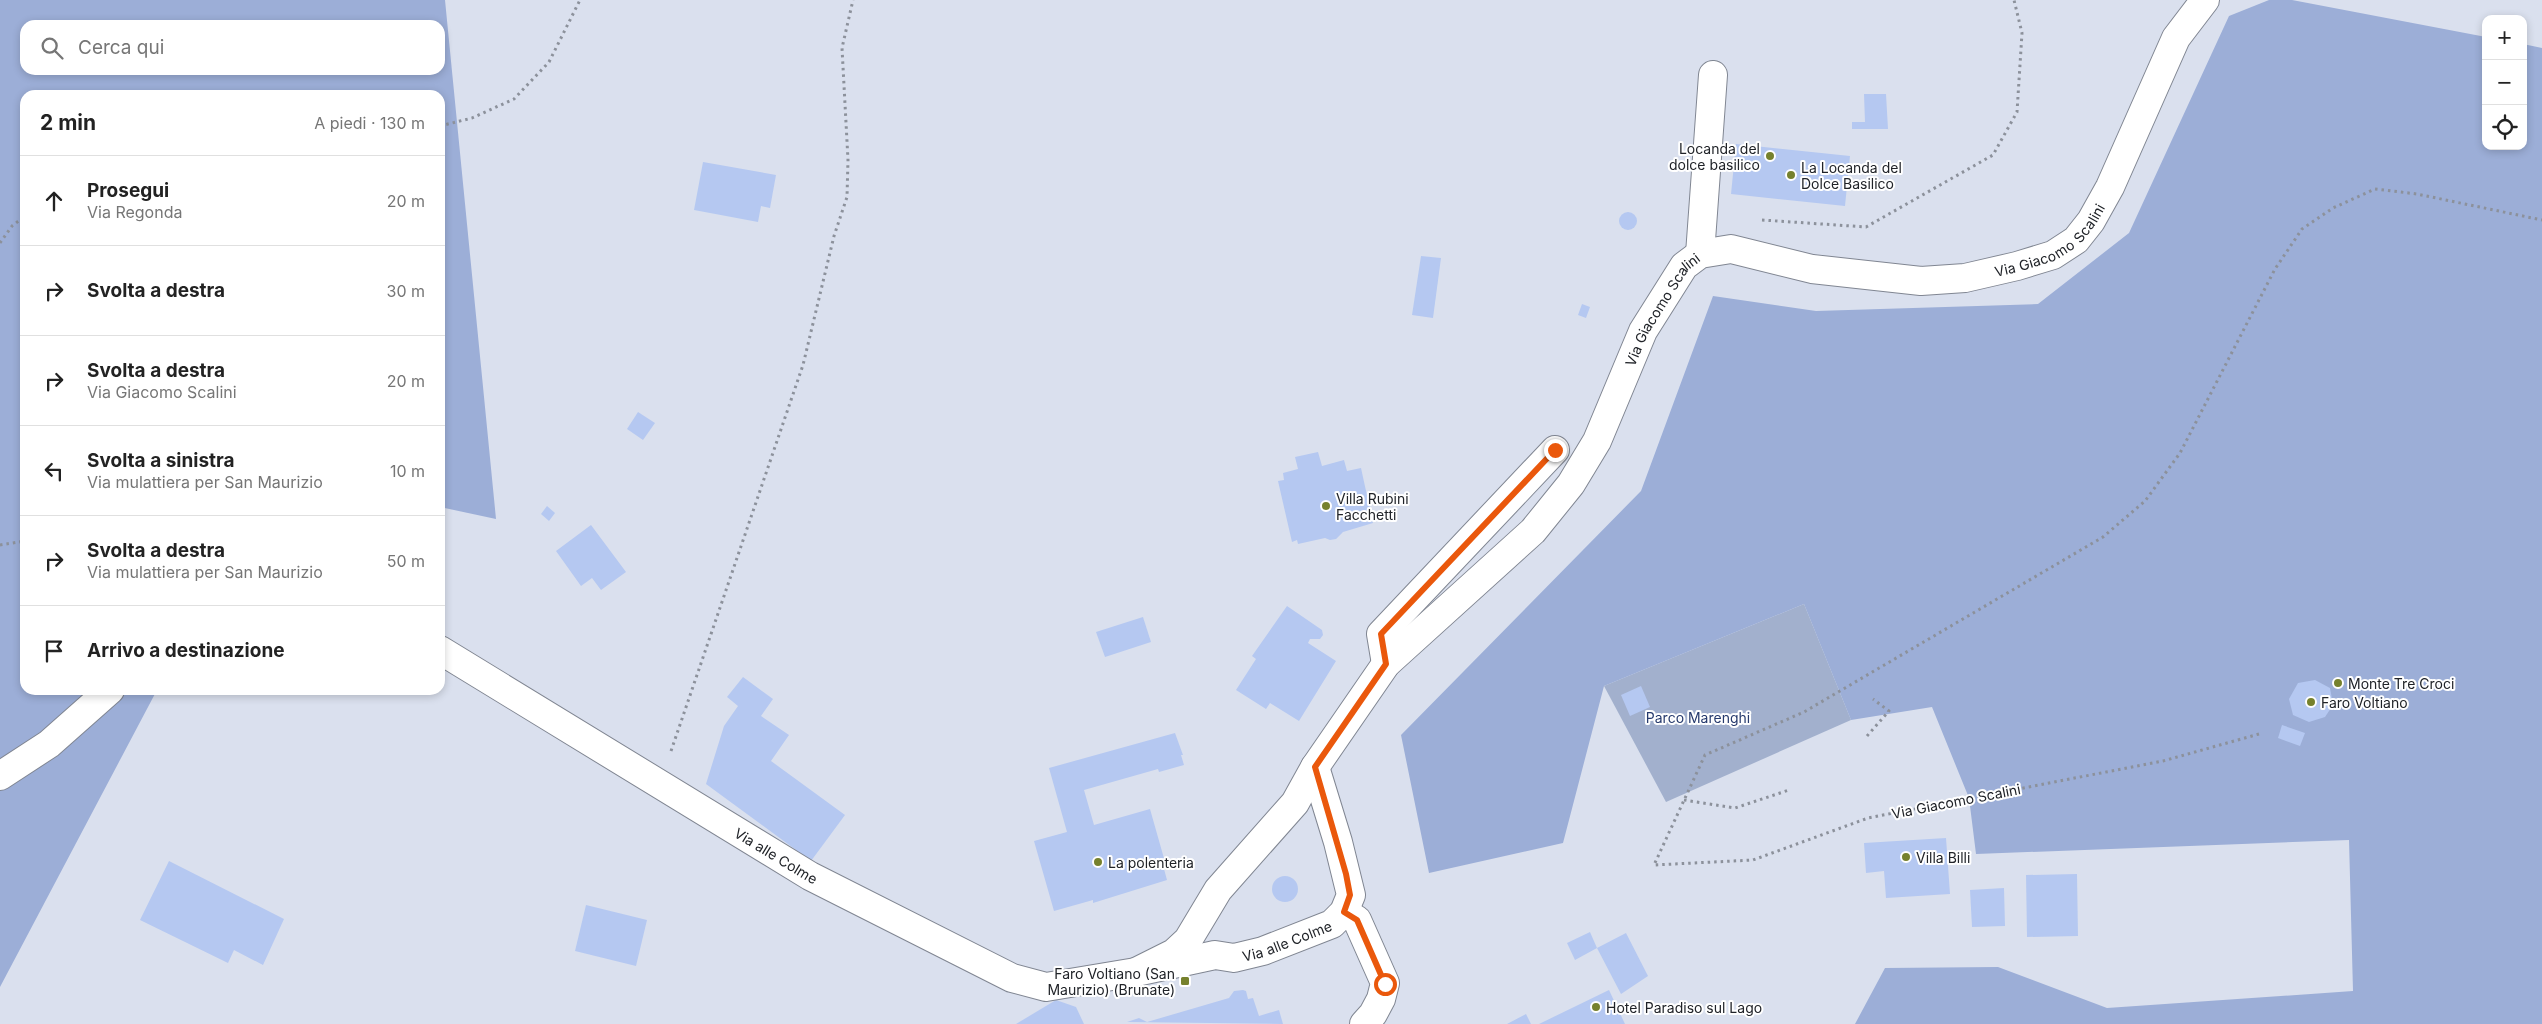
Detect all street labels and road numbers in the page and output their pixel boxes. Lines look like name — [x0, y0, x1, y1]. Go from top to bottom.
street label: Via Giacomo Scalini — [1993, 200, 2108, 279]
street label: Via Giacomo Scalini — [1621, 249, 1703, 368]
street label: Via Giacomo Scalini — [1890, 780, 2022, 822]
street label: Via alle Colme — [732, 824, 821, 887]
street label: Via alle Colme — [1240, 917, 1334, 964]

